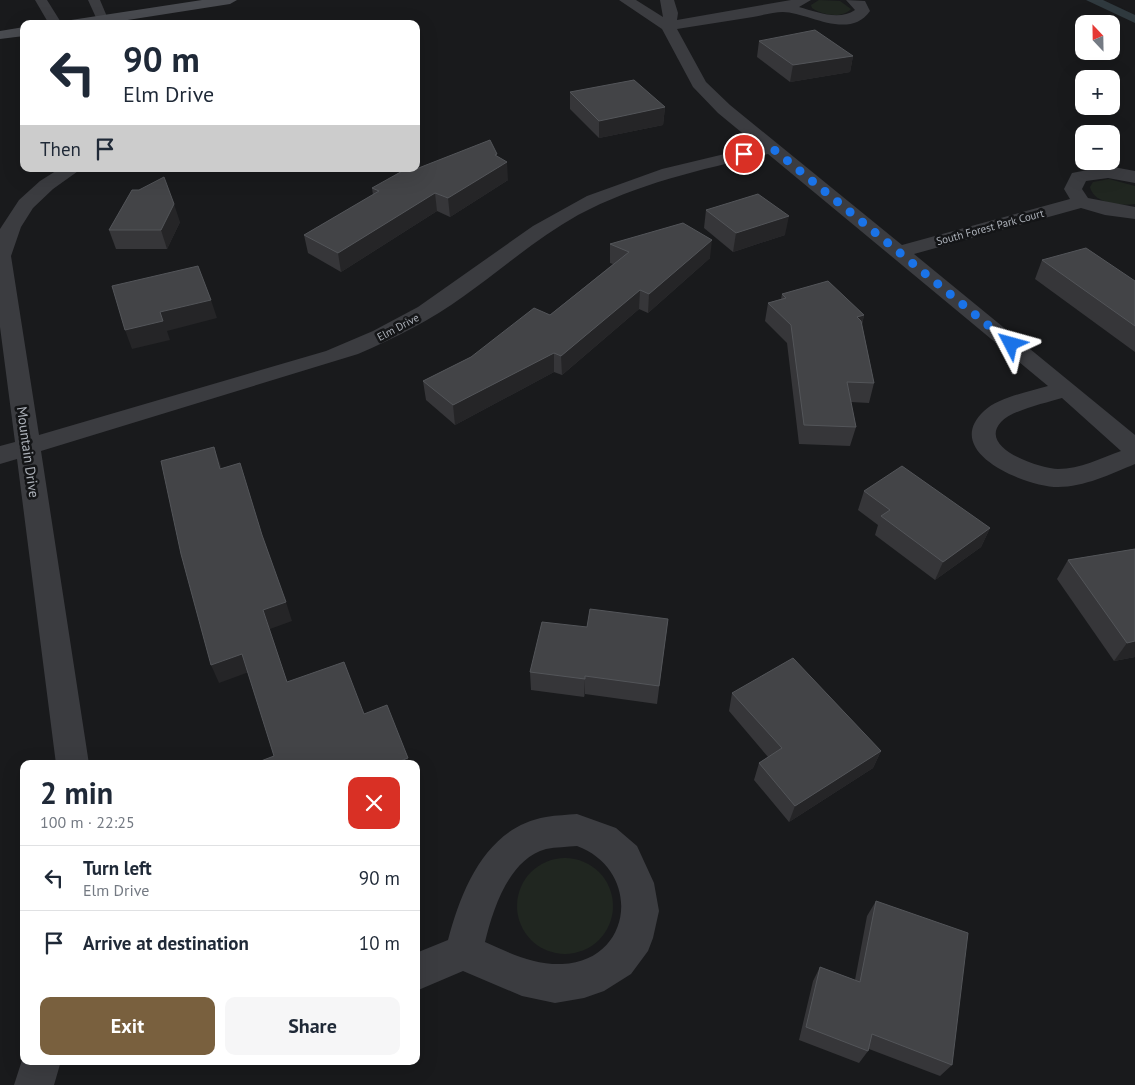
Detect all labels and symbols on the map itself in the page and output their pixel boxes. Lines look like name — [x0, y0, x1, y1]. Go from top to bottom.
north arrow — [1075, 15, 1120, 60]
pin — [723, 133, 765, 175]
street label: South Forest Park Court — [935, 206, 1046, 248]
street label: Elm Drive — [375, 310, 422, 344]
position arrow — [984, 317, 1036, 369]
street label: Mountain Drive — [13, 405, 43, 499]

